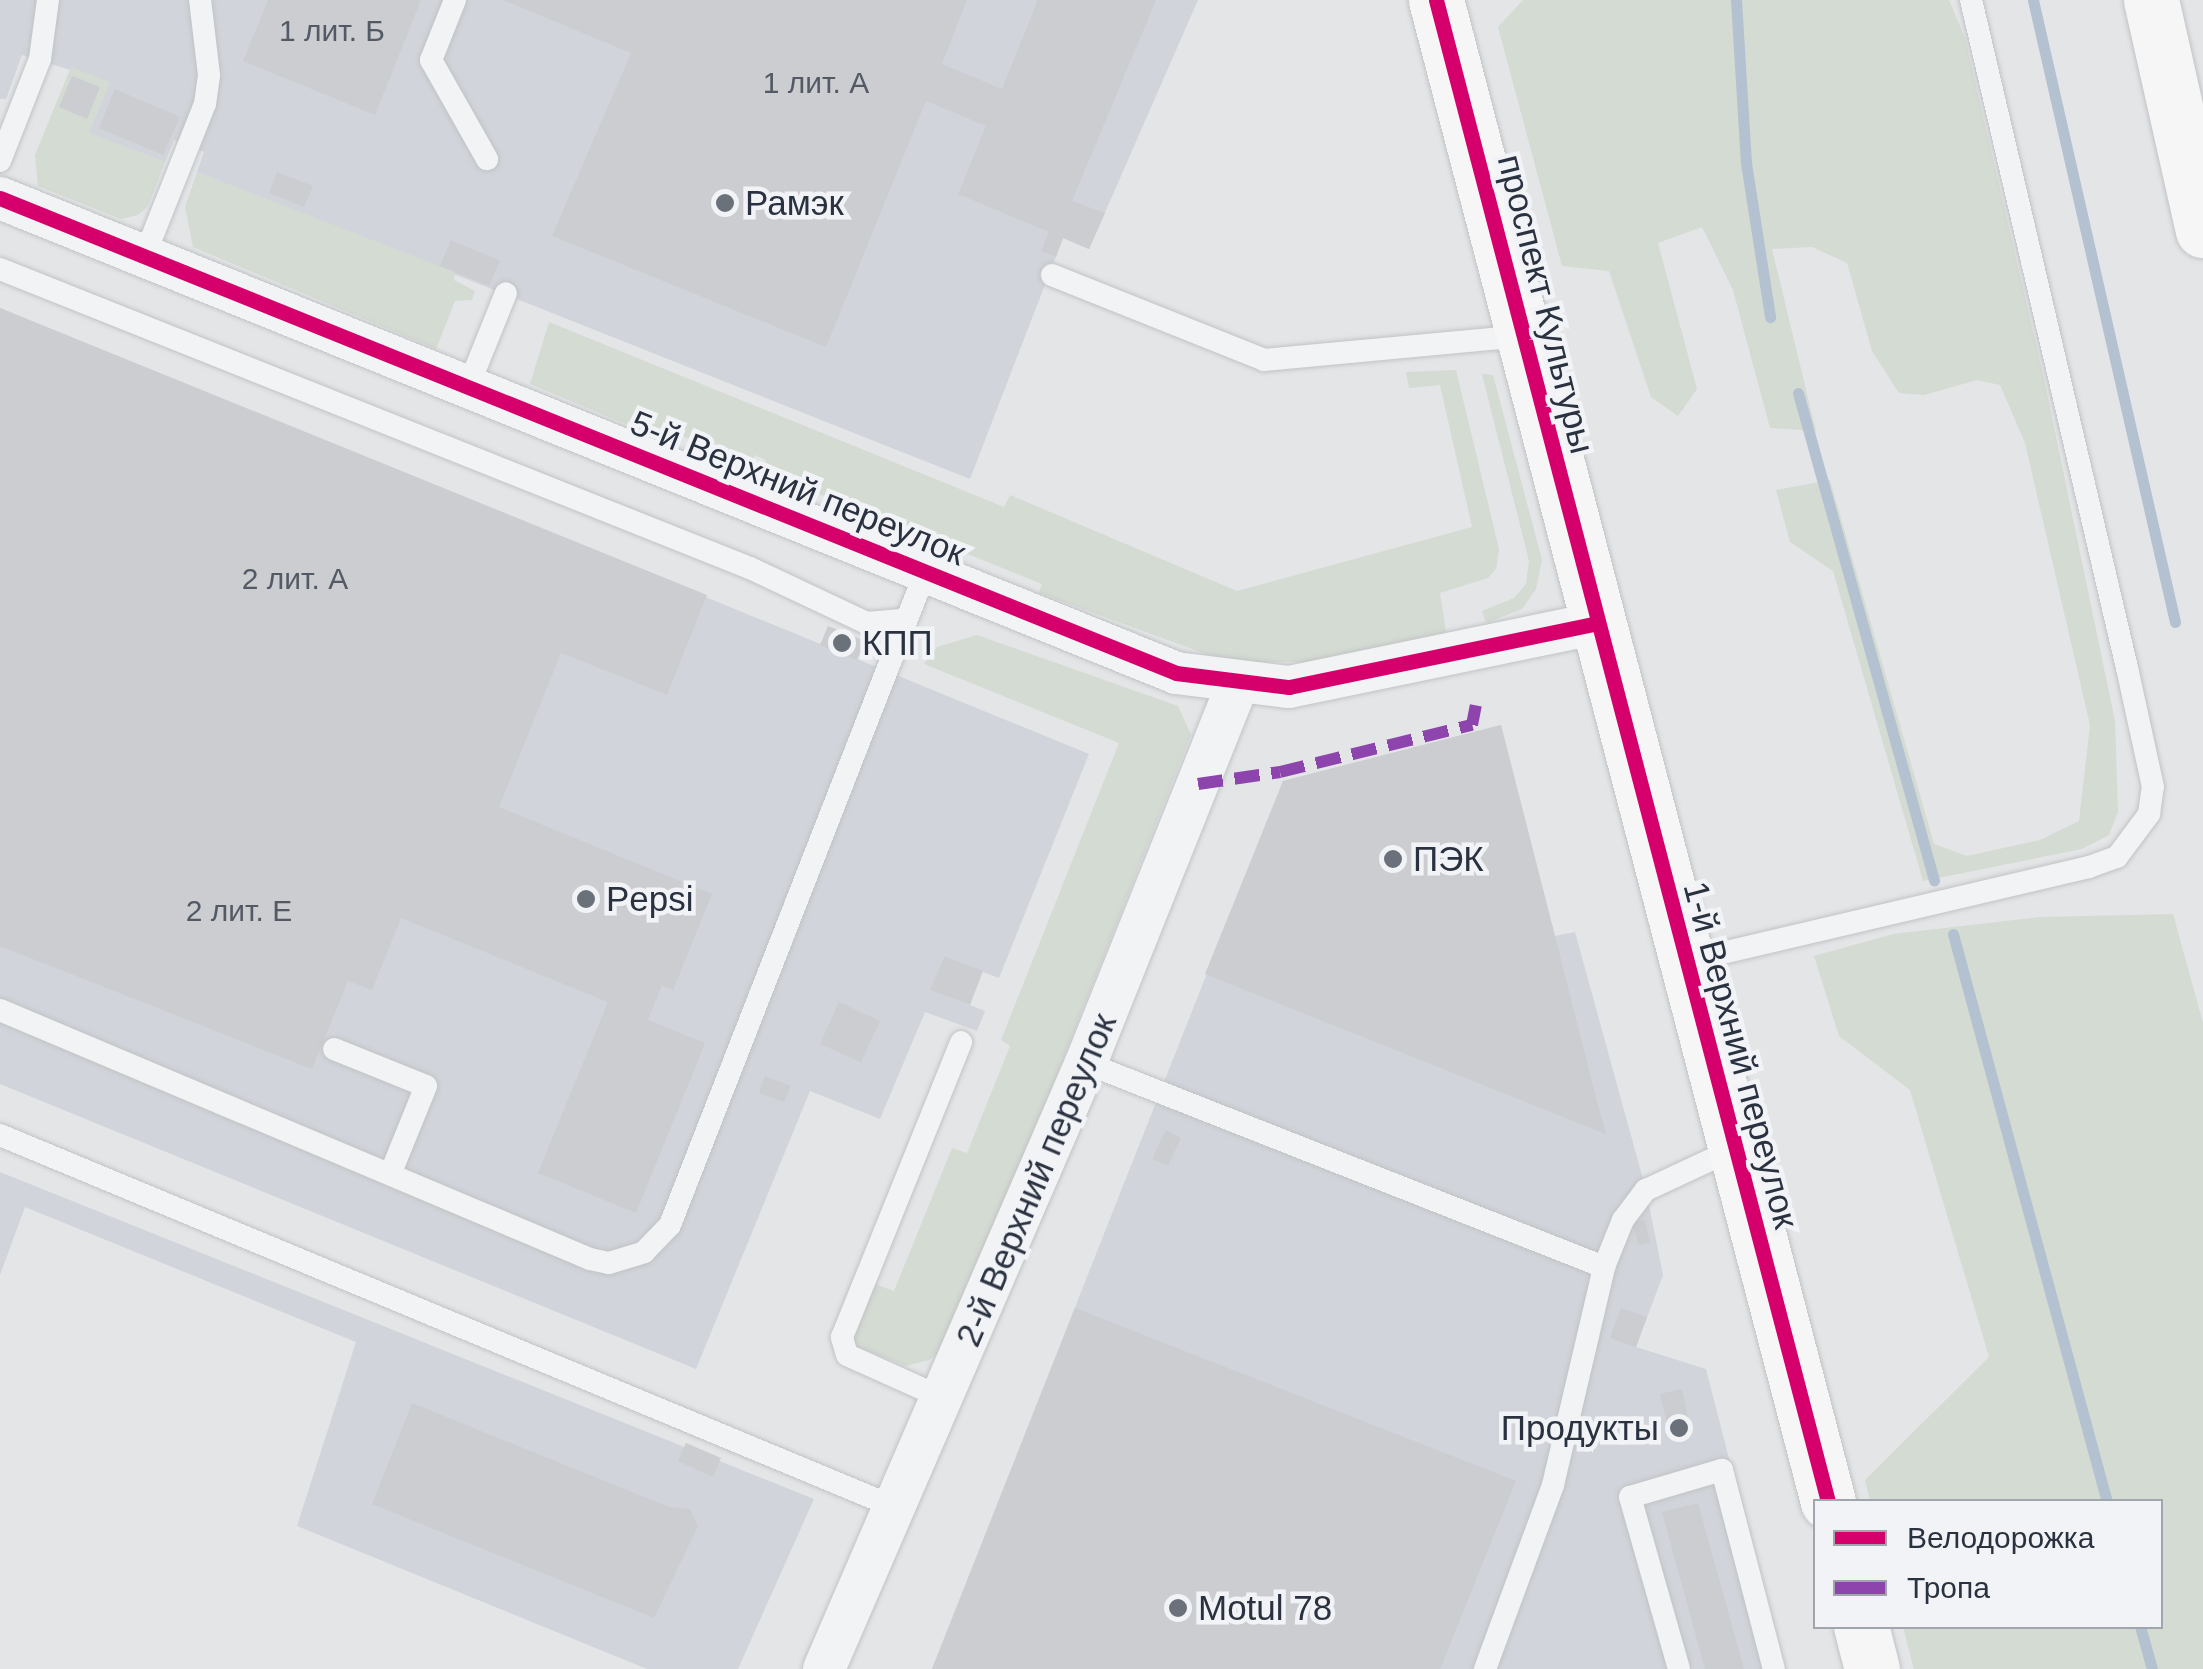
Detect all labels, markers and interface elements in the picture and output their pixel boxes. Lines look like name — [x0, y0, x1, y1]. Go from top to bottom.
house number: 1 лит. Б — [279, 13, 385, 49]
house number: 1 лит. А — [763, 65, 869, 101]
street label: проспект Культуры — [1489, 150, 1603, 458]
place label: Рамэк — [745, 182, 844, 224]
marker: Рамэк — [714, 192, 736, 214]
street label: 5-й Верхний переулок — [625, 402, 971, 574]
house number: 2 лит. А — [242, 561, 348, 597]
place label: КПП — [862, 622, 933, 664]
marker: КПП — [831, 632, 853, 654]
place label: ПЭК — [1413, 838, 1484, 880]
marker: ПЭК — [1382, 848, 1404, 870]
street label: 1-й Верхний переулок — [1674, 877, 1808, 1233]
place label: Pepsi — [606, 878, 694, 920]
marker: Pepsi — [575, 888, 597, 910]
house number: 2 лит. Е — [186, 893, 292, 929]
street label: 2-й Верхний переулок — [947, 1007, 1125, 1353]
place label: Продукты — [1501, 1407, 1659, 1449]
marker: Продукты — [1668, 1417, 1690, 1439]
legend — [1813, 1499, 2163, 1629]
text: Велодорожка — [1907, 1521, 2094, 1554]
text: Тропа — [1907, 1571, 1990, 1604]
place label: Motul 78 — [1198, 1587, 1332, 1629]
marker: Motul 78 — [1167, 1597, 1189, 1619]

